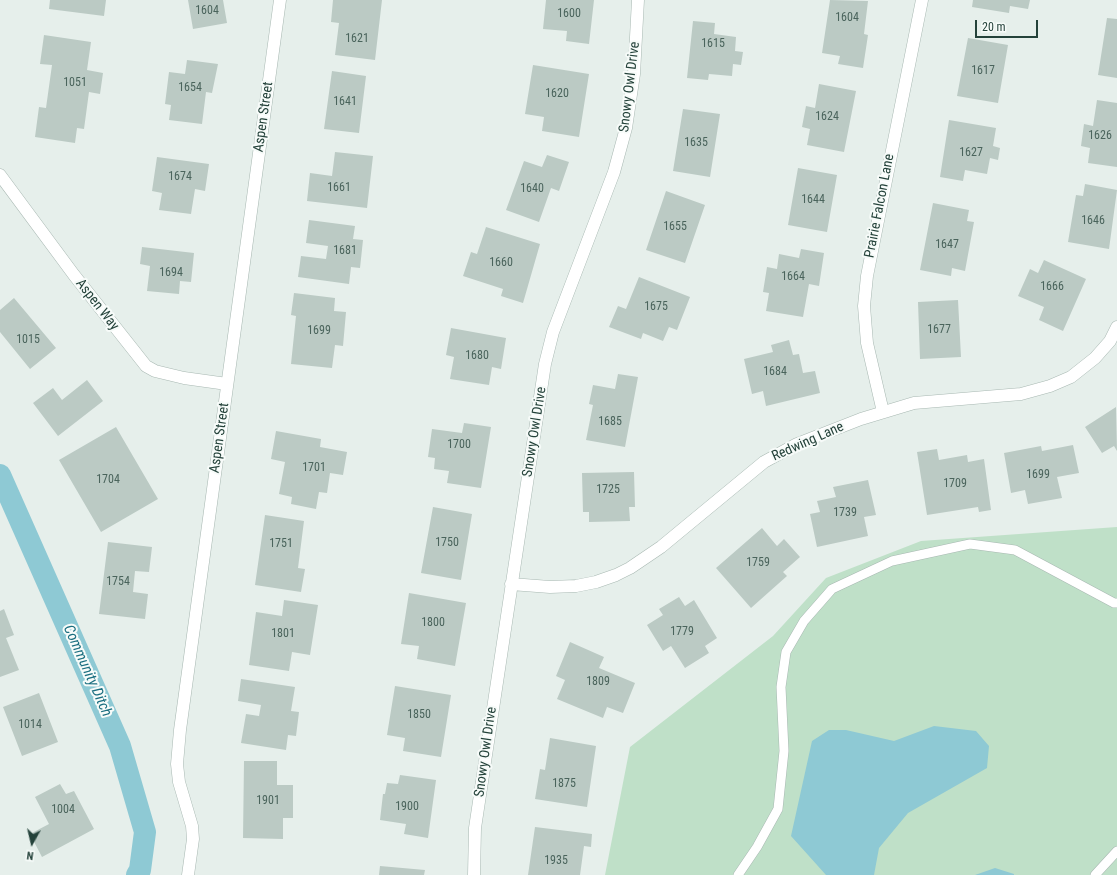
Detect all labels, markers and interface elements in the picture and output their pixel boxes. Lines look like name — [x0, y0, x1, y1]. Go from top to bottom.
house number: 1604 — [195, 4, 219, 18]
house number: 1600 — [557, 7, 581, 21]
house number: 1604 — [835, 11, 859, 25]
scale bar — [977, 12, 1040, 38]
text: 20 m — [982, 20, 1006, 34]
house number: 1621 — [345, 32, 369, 46]
house number: 1615 — [701, 37, 725, 51]
street label: Snowy Owl Drive — [616, 41, 644, 133]
house number: 1617 — [971, 64, 995, 78]
house number: 1051 — [63, 76, 87, 90]
house number: 1654 — [178, 81, 202, 95]
street label: Aspen Street — [251, 81, 277, 153]
house number: 1620 — [545, 87, 569, 101]
house number: 1641 — [333, 95, 357, 109]
house number: 1624 — [815, 110, 839, 124]
house number: 1626 — [1088, 129, 1112, 143]
house number: 1635 — [684, 136, 708, 150]
house number: 1627 — [959, 146, 983, 160]
street label: Prairie Falcon Lane — [862, 153, 898, 259]
house number: 1674 — [168, 170, 192, 184]
house number: 1661 — [327, 181, 351, 195]
house number: 1640 — [520, 182, 544, 196]
house number: 1644 — [801, 193, 825, 207]
house number: 1646 — [1081, 214, 1105, 228]
house number: 1655 — [663, 220, 687, 234]
house number: 1647 — [935, 238, 959, 252]
house number: 1681 — [333, 244, 357, 258]
house number: 1660 — [489, 256, 513, 270]
house number: 1694 — [159, 266, 183, 280]
house number: 1664 — [781, 270, 805, 284]
street label: Aspen Way — [72, 276, 122, 334]
house number: 1666 — [1040, 280, 1064, 294]
house number: 1675 — [644, 300, 668, 314]
house number: 1677 — [927, 323, 951, 337]
house number: 1699 — [307, 324, 331, 338]
house number: 1015 — [16, 333, 40, 347]
house number: 1680 — [465, 349, 489, 363]
house number: 1684 — [763, 365, 787, 379]
street label: Snowy Owl Drive — [520, 386, 550, 478]
street label: Aspen Street — [207, 402, 233, 474]
house number: 1685 — [598, 415, 622, 429]
street label: Redwing Lane — [769, 419, 847, 465]
house number: 1700 — [447, 438, 471, 452]
house number: 1701 — [302, 461, 326, 475]
house number: 1699 — [1026, 468, 1050, 482]
house number: 1704 — [96, 473, 120, 487]
house number: 1709 — [943, 477, 967, 491]
house number: 1725 — [596, 483, 620, 497]
house number: 1739 — [833, 506, 857, 520]
house number: 1750 — [435, 536, 459, 550]
house number: 1751 — [269, 537, 293, 551]
house number: 1759 — [746, 556, 770, 570]
house number: 1754 — [106, 575, 130, 589]
house number: 1800 — [421, 616, 445, 630]
water label: Community Ditch — [59, 622, 115, 720]
house number: 1779 — [670, 625, 694, 639]
house number: 1801 — [271, 627, 295, 641]
house number: 1809 — [586, 675, 610, 689]
street label: Snowy Owl Drive — [471, 706, 501, 798]
house number: 1850 — [407, 708, 431, 722]
house number: 1014 — [18, 718, 42, 732]
house number: 1875 — [552, 777, 576, 791]
house number: 1901 — [256, 794, 280, 808]
house number: 1900 — [395, 800, 419, 814]
house number: 1004 — [51, 803, 75, 817]
north arrow — [12, 823, 52, 863]
text: N — [26, 848, 35, 862]
house number: 1935 — [544, 854, 568, 868]

